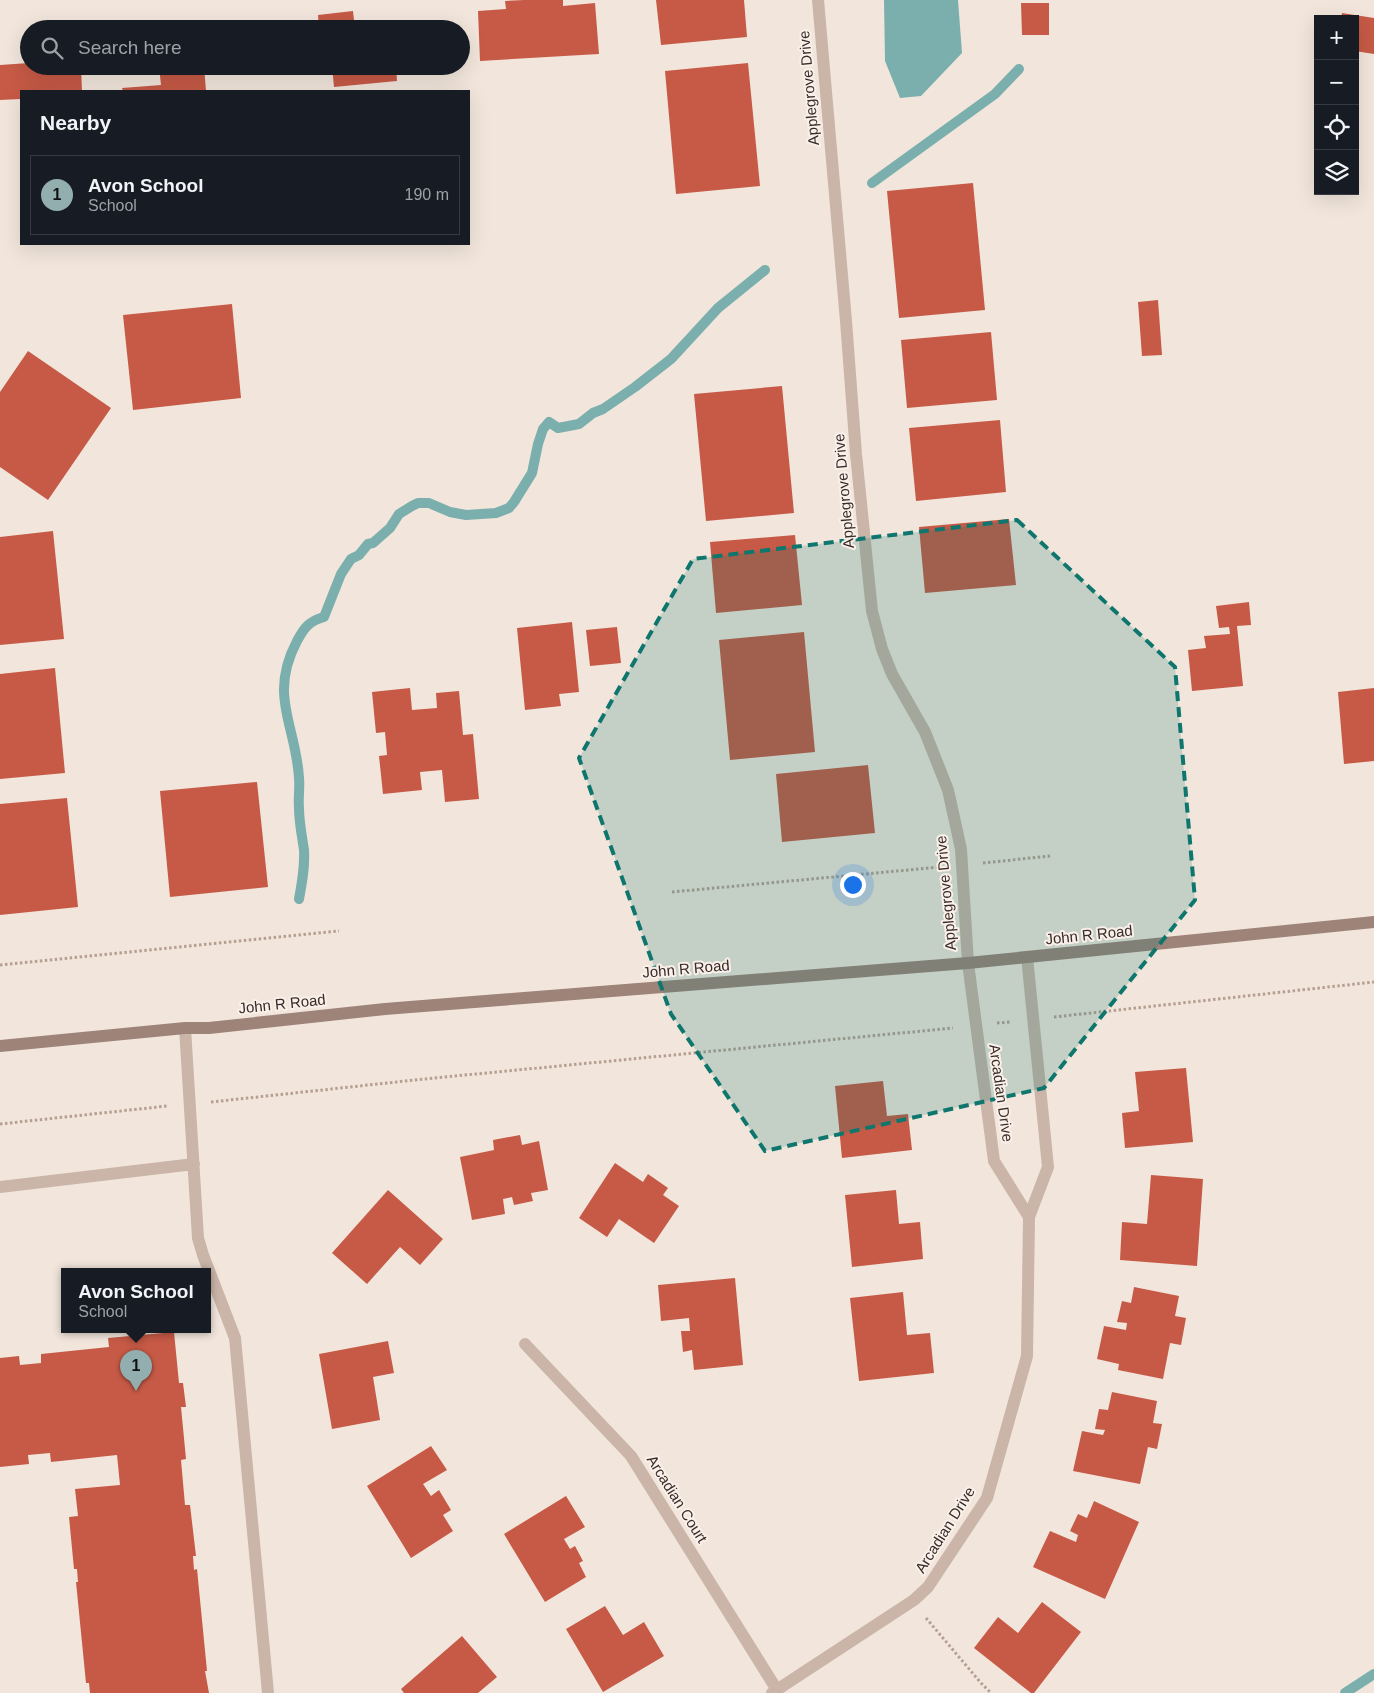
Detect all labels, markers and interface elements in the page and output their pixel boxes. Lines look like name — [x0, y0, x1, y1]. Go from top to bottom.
map controls — [1314, 15, 1359, 195]
button: + — [1314, 15, 1359, 60]
search box — [20, 20, 470, 75]
street label: Applegrove Drive — [795, 30, 822, 146]
icon: search — [38, 34, 66, 62]
text: Search here — [78, 37, 182, 58]
button: − — [1314, 60, 1359, 105]
button: locate — [1314, 105, 1359, 150]
text: Nearby — [40, 111, 111, 134]
button: layers — [1314, 150, 1359, 195]
text: Avon School — [88, 175, 203, 196]
text: 1 — [53, 186, 61, 203]
text: 190 m — [405, 186, 449, 203]
text: School — [88, 197, 137, 214]
street label: Applegrove Drive — [830, 433, 857, 549]
street label: Applegrove Drive — [932, 835, 959, 951]
your location — [840, 872, 866, 898]
street label: John R Road — [1045, 921, 1133, 948]
street label: John R Road — [642, 956, 730, 981]
street label: John R Road — [238, 990, 326, 1017]
street label: Arcadian Drive — [986, 1043, 1017, 1143]
popup — [61, 1268, 211, 1333]
text: Avon School — [78, 1281, 194, 1302]
text: School — [78, 1303, 127, 1320]
pin: 1 — [120, 1350, 152, 1391]
street label: Arcadian Court — [644, 1452, 712, 1546]
street label: Arcadian Drive — [911, 1484, 978, 1576]

